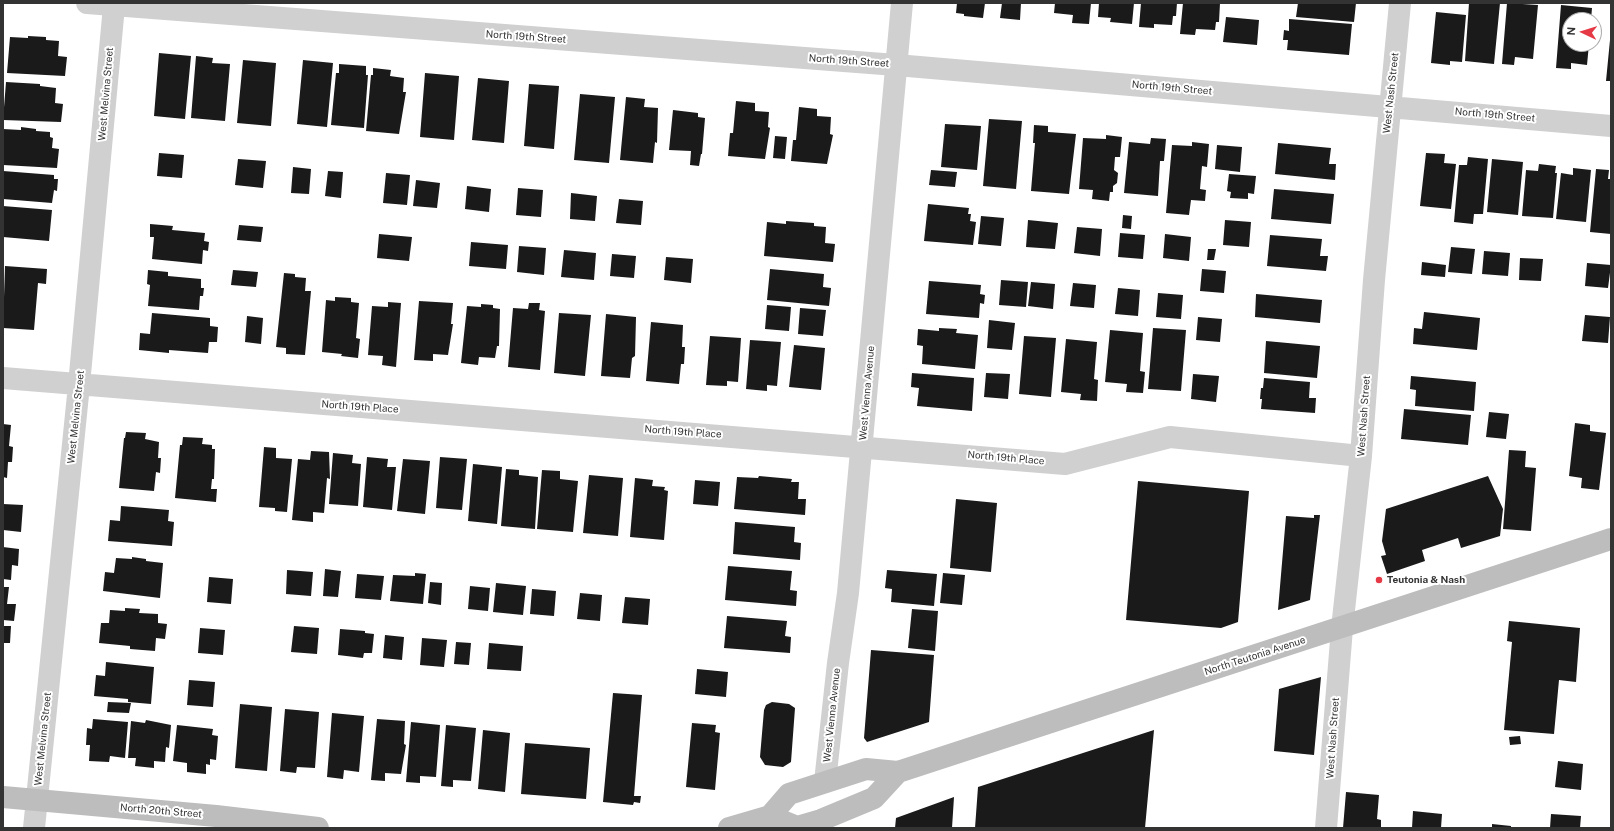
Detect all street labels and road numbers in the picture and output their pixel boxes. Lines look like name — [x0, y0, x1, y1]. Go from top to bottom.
street label: North 19th Street — [485, 28, 567, 46]
street label: West Melvina Street — [96, 47, 116, 141]
street label: North 19th Street — [808, 52, 890, 70]
street label: West Nash Street — [1381, 52, 1401, 134]
street label: North 19th Street — [1131, 79, 1213, 97]
street label: North 19th Street — [1454, 106, 1536, 124]
street label: West Vienna Avenue — [857, 345, 877, 441]
street label: West Melvina Street — [65, 370, 87, 464]
street label: West Nash Street — [1355, 375, 1373, 457]
street label: North 19th Place — [321, 398, 399, 416]
street label: North 19th Place — [644, 423, 722, 441]
street label: North 19th Place — [967, 449, 1045, 467]
street label: North Teutonia Avenue — [1203, 634, 1307, 678]
street label: West Vienna Avenue — [821, 667, 843, 763]
street label: West Melvina Street — [32, 692, 54, 786]
street label: West Nash Street — [1324, 697, 1342, 779]
street label: North 20th Street — [119, 801, 203, 821]

